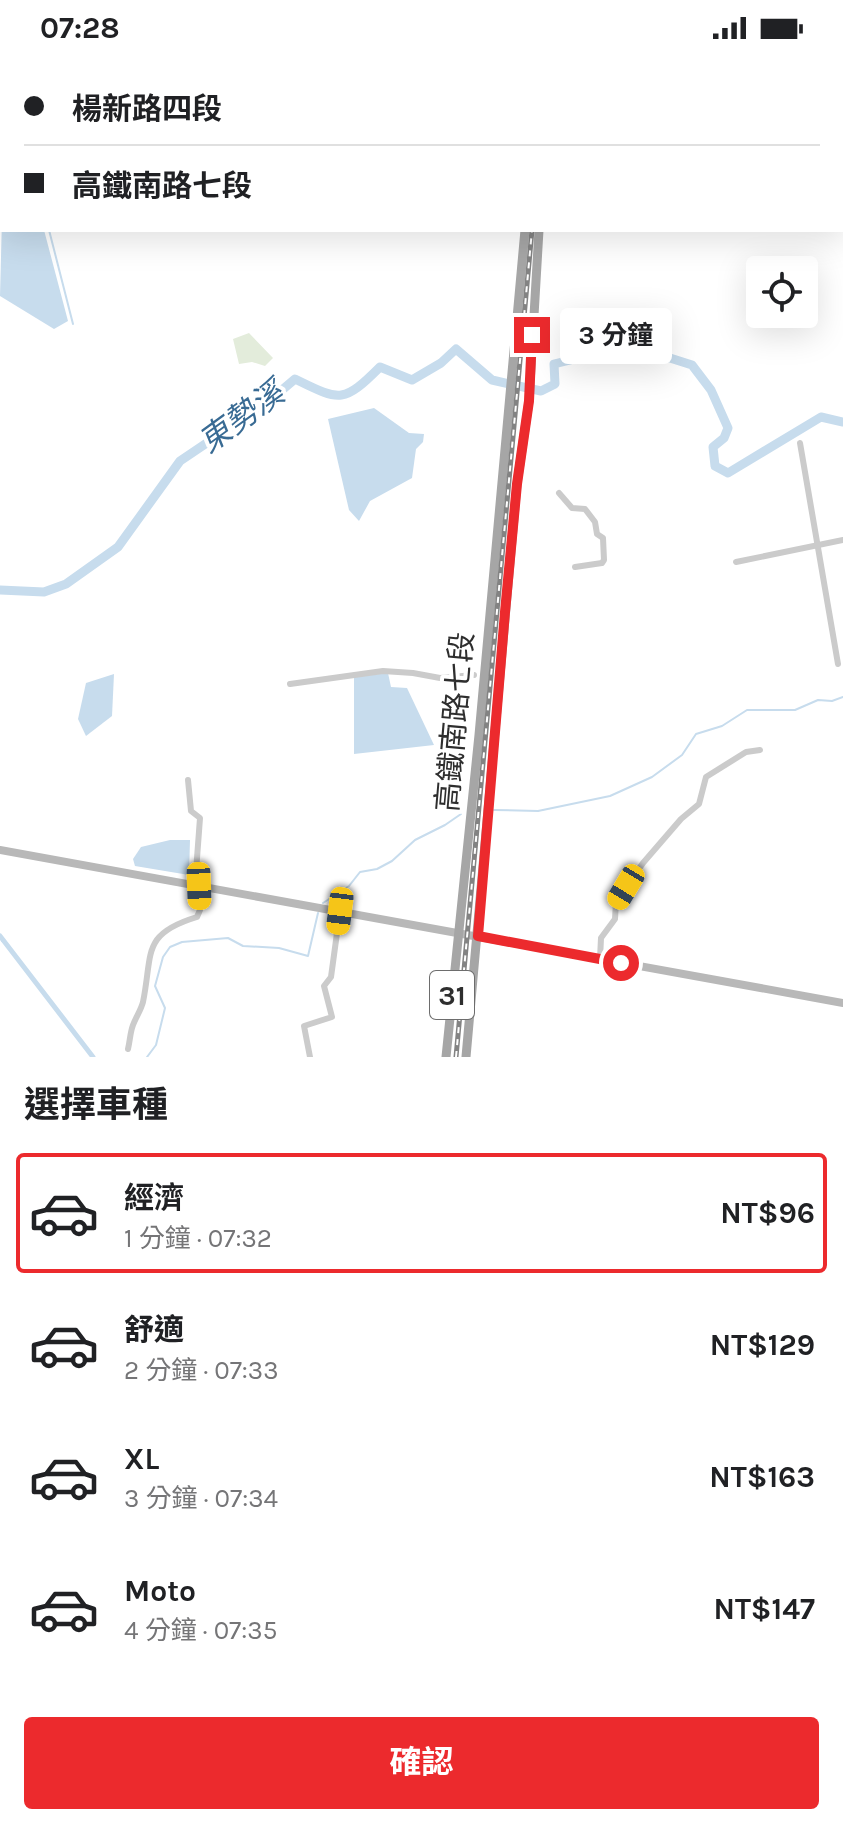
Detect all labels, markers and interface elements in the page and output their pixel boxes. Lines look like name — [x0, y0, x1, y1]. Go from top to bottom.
text: 07:28 — [40, 10, 120, 46]
text: 楊新路四段 — [72, 91, 222, 127]
text: 高鐵南路七段 — [72, 168, 252, 204]
map controls — [746, 256, 818, 328]
button: locate — [746, 256, 818, 328]
callout: 3 分鐘 — [560, 307, 672, 363]
route end — [514, 317, 550, 353]
text: 3 分鐘 — [579, 320, 653, 351]
water label: 東勢溪 — [192, 372, 294, 461]
street label: 高鐵南路七段 — [429, 631, 481, 813]
car — [603, 860, 649, 914]
car — [186, 862, 212, 910]
car — [325, 886, 355, 936]
route start — [603, 945, 639, 981]
road number: 31 — [430, 971, 474, 1019]
text: 選擇車種 — [24, 1084, 168, 1126]
icon: car — [28, 1177, 100, 1249]
text: 經濟 — [124, 1180, 184, 1216]
text: NT$96 — [720, 1195, 815, 1231]
text: 1 分鐘 · 07:32 — [124, 1223, 272, 1254]
icon: car — [28, 1309, 100, 1381]
text: 舒適 — [124, 1312, 184, 1348]
text: NT$129 — [710, 1327, 815, 1363]
text: 2 分鐘 · 07:33 — [124, 1355, 279, 1386]
icon: car — [28, 1441, 100, 1513]
text: XL — [124, 1441, 159, 1477]
text: NT$163 — [709, 1459, 815, 1495]
text: 3 分鐘 · 07:34 — [124, 1483, 278, 1514]
icon: car — [28, 1573, 100, 1645]
text: Moto — [124, 1573, 196, 1609]
text: NT$147 — [713, 1591, 815, 1627]
text: 4 分鐘 · 07:35 — [124, 1615, 277, 1646]
button: 確認 — [24, 1717, 819, 1809]

